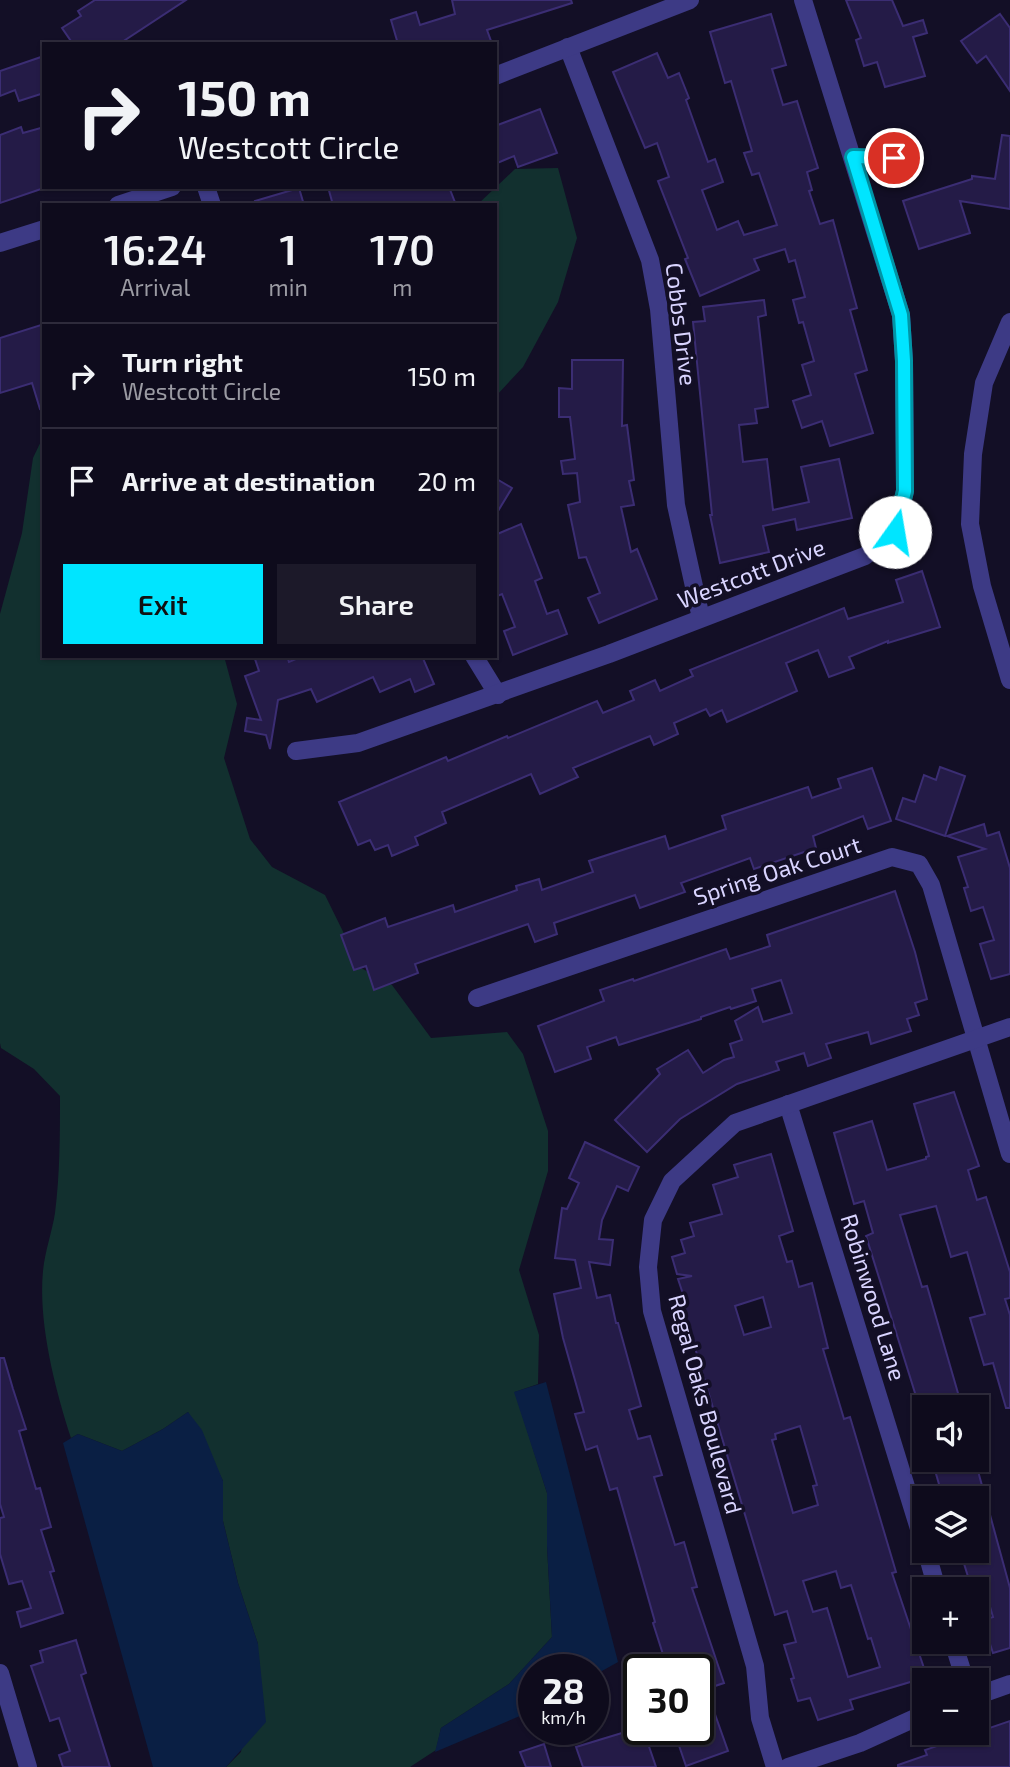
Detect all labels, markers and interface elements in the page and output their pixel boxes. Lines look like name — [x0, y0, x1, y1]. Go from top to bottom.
text: 150 m — [178, 67, 311, 126]
icon: right — [63, 70, 154, 161]
text: Westcott Circle — [178, 127, 399, 165]
pin — [864, 128, 924, 188]
icon: arrive — [875, 139, 913, 177]
text: 16:24 — [104, 223, 207, 273]
text: 1 — [279, 223, 297, 273]
text: 170 — [370, 223, 435, 273]
street label: Cobbs Drive — [661, 261, 703, 387]
text: Arrival — [120, 273, 190, 301]
text: min — [269, 273, 308, 301]
text: m — [392, 273, 412, 301]
text: Turn right — [122, 346, 243, 377]
icon: right — [63, 357, 101, 395]
text: 150 m — [407, 360, 476, 391]
text: Westcott Circle — [122, 377, 281, 405]
icon: arrive — [63, 462, 101, 500]
text: Arrive at destination — [122, 465, 375, 496]
text: 20 m — [417, 465, 476, 496]
position arrow — [858, 495, 932, 569]
street label: Westcott Drive — [673, 532, 829, 614]
button: Exit — [63, 564, 263, 644]
button: Share — [277, 564, 476, 644]
street label: Spring Oak Court — [690, 830, 864, 910]
street label: Robinwood Lane — [835, 1210, 913, 1384]
street label: Regal Oaks Boulevard — [663, 1291, 749, 1517]
map controls — [912, 1395, 989, 1745]
button: sound — [912, 1395, 989, 1472]
button: layers — [912, 1486, 989, 1563]
button: + — [912, 1577, 989, 1654]
speed limit sign: 30 — [623, 1654, 714, 1745]
button: − — [912, 1668, 989, 1745]
text: 28 — [542, 1669, 585, 1711]
text: km/h — [541, 1706, 586, 1728]

